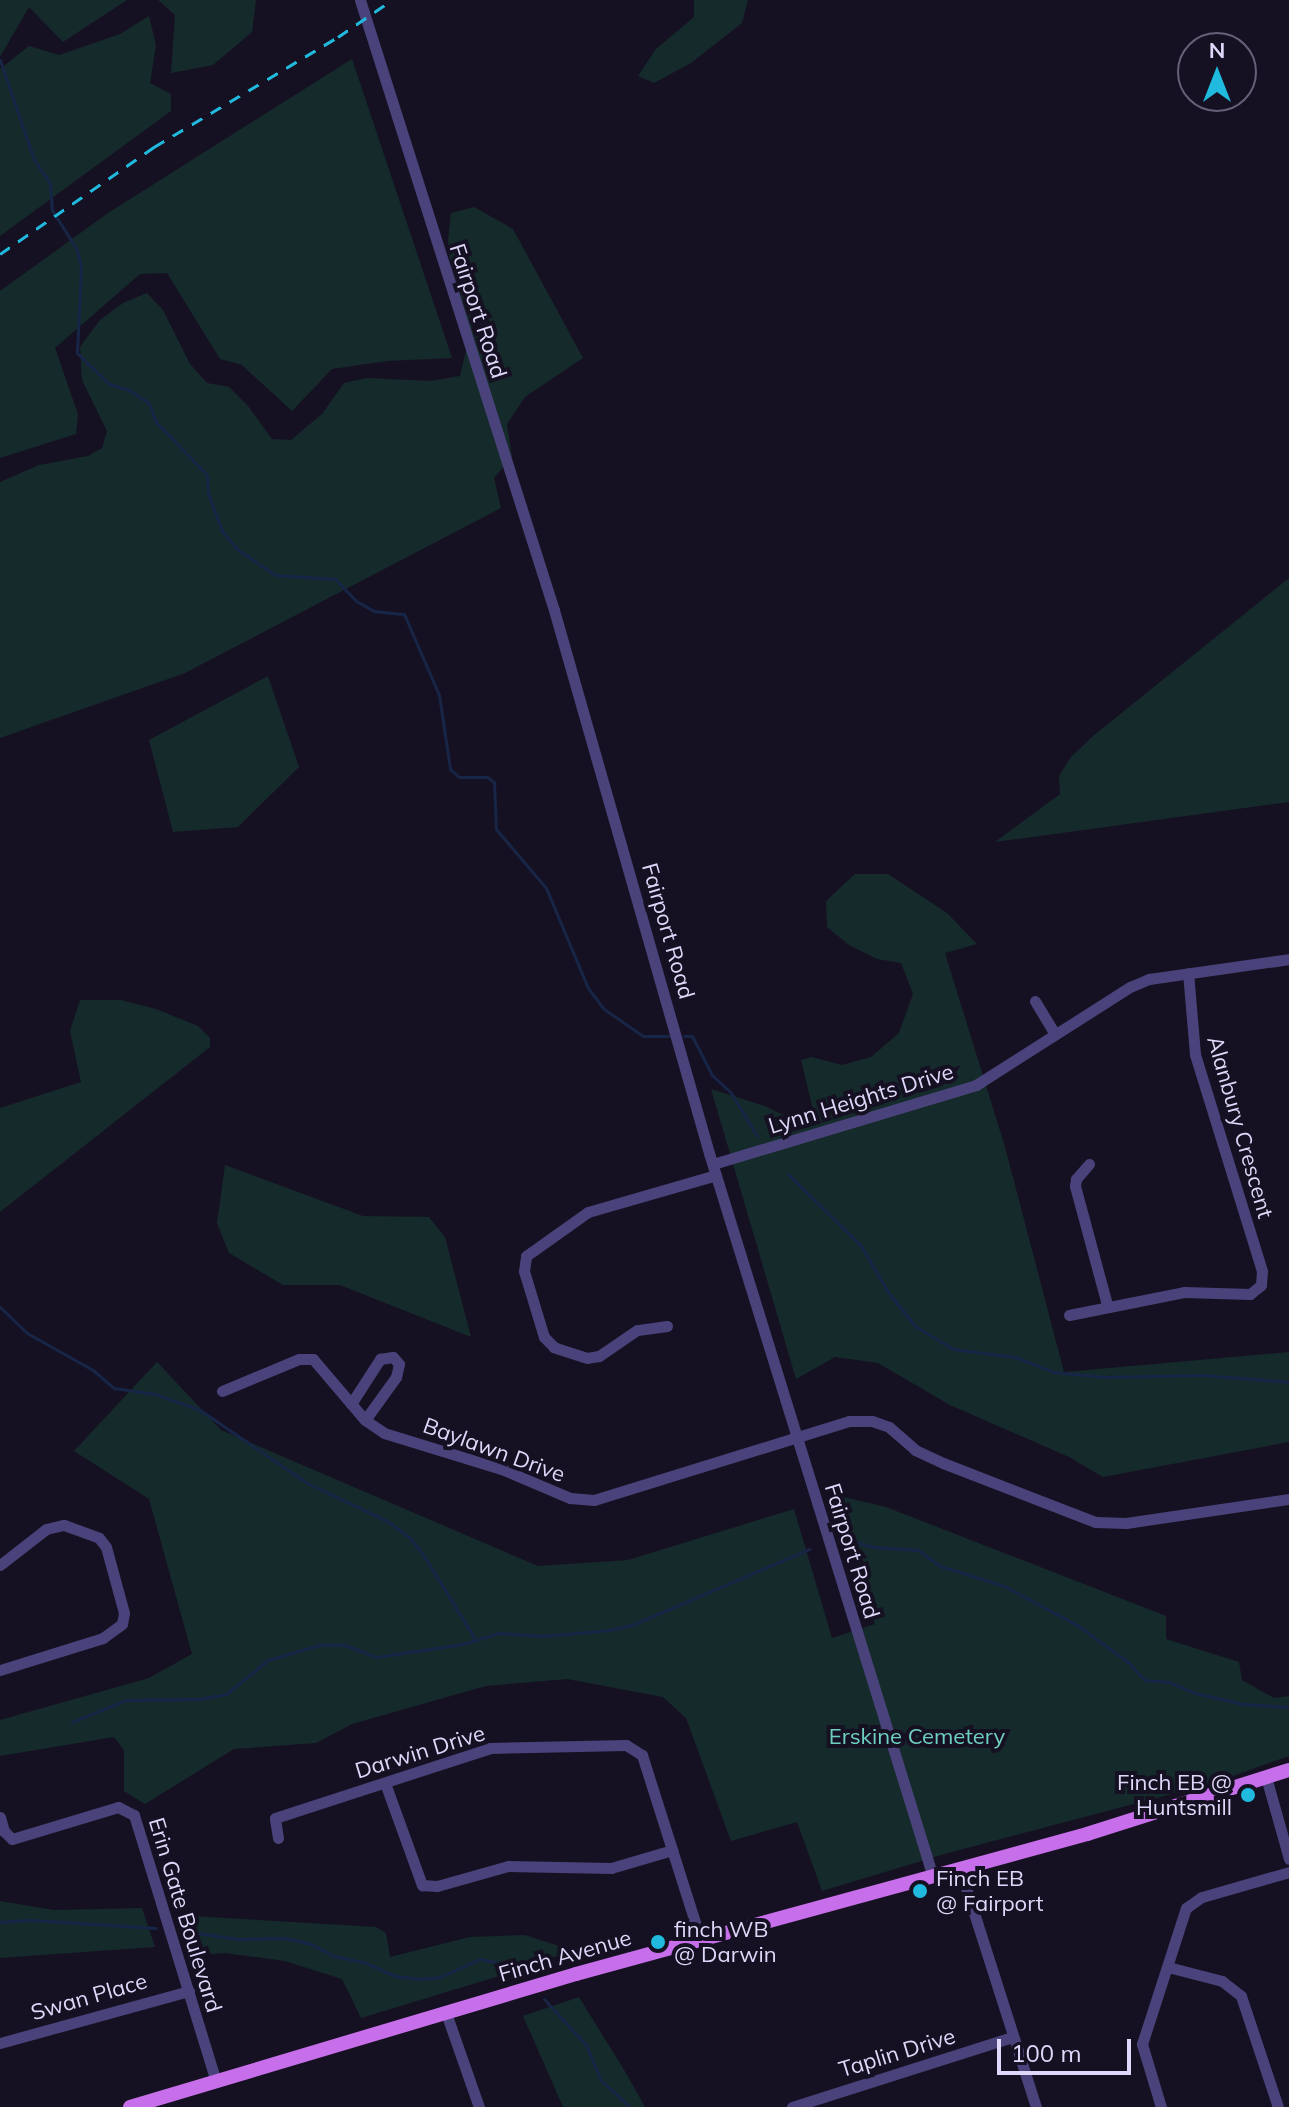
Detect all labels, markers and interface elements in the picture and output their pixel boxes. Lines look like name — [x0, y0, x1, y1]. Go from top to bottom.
north arrow — [1177, 32, 1257, 112]
text: N — [1209, 36, 1225, 64]
street label: Fairport Road — [444, 240, 512, 382]
street label: Fairport Road — [636, 860, 700, 1002]
street label: Alanbury Crescent — [1201, 1033, 1279, 1221]
street label: Lynn Heights Drive — [765, 1058, 957, 1140]
street label: Baylawn Drive — [419, 1412, 569, 1488]
street label: Fairport Road — [819, 1480, 885, 1622]
street label: Darwin Drive — [352, 1720, 488, 1784]
park label: Erskine Cemetery — [829, 1724, 1005, 1750]
place label: Finch EB @ Huntsmill — [1117, 1769, 1232, 1820]
marker: Finch EB @ Huntsmill — [1239, 1786, 1257, 1804]
street label: Erin Gate Boulevard — [143, 1814, 227, 2016]
place label: Finch EB @ Fairport — [936, 1865, 1043, 1916]
marker: Finch EB @ Fairport — [911, 1882, 929, 1900]
place label: finch WB @ Darwin — [674, 1916, 777, 1968]
street label: Finch Avenue — [496, 1924, 634, 1988]
marker: finch WB @ Darwin — [649, 1933, 667, 1951]
street label: Swan Place — [28, 1968, 150, 2026]
street label: Taplin Drive — [836, 2023, 958, 2083]
scale bar — [1001, 2023, 1135, 2073]
text: 100 m — [1011, 2038, 1082, 2068]

